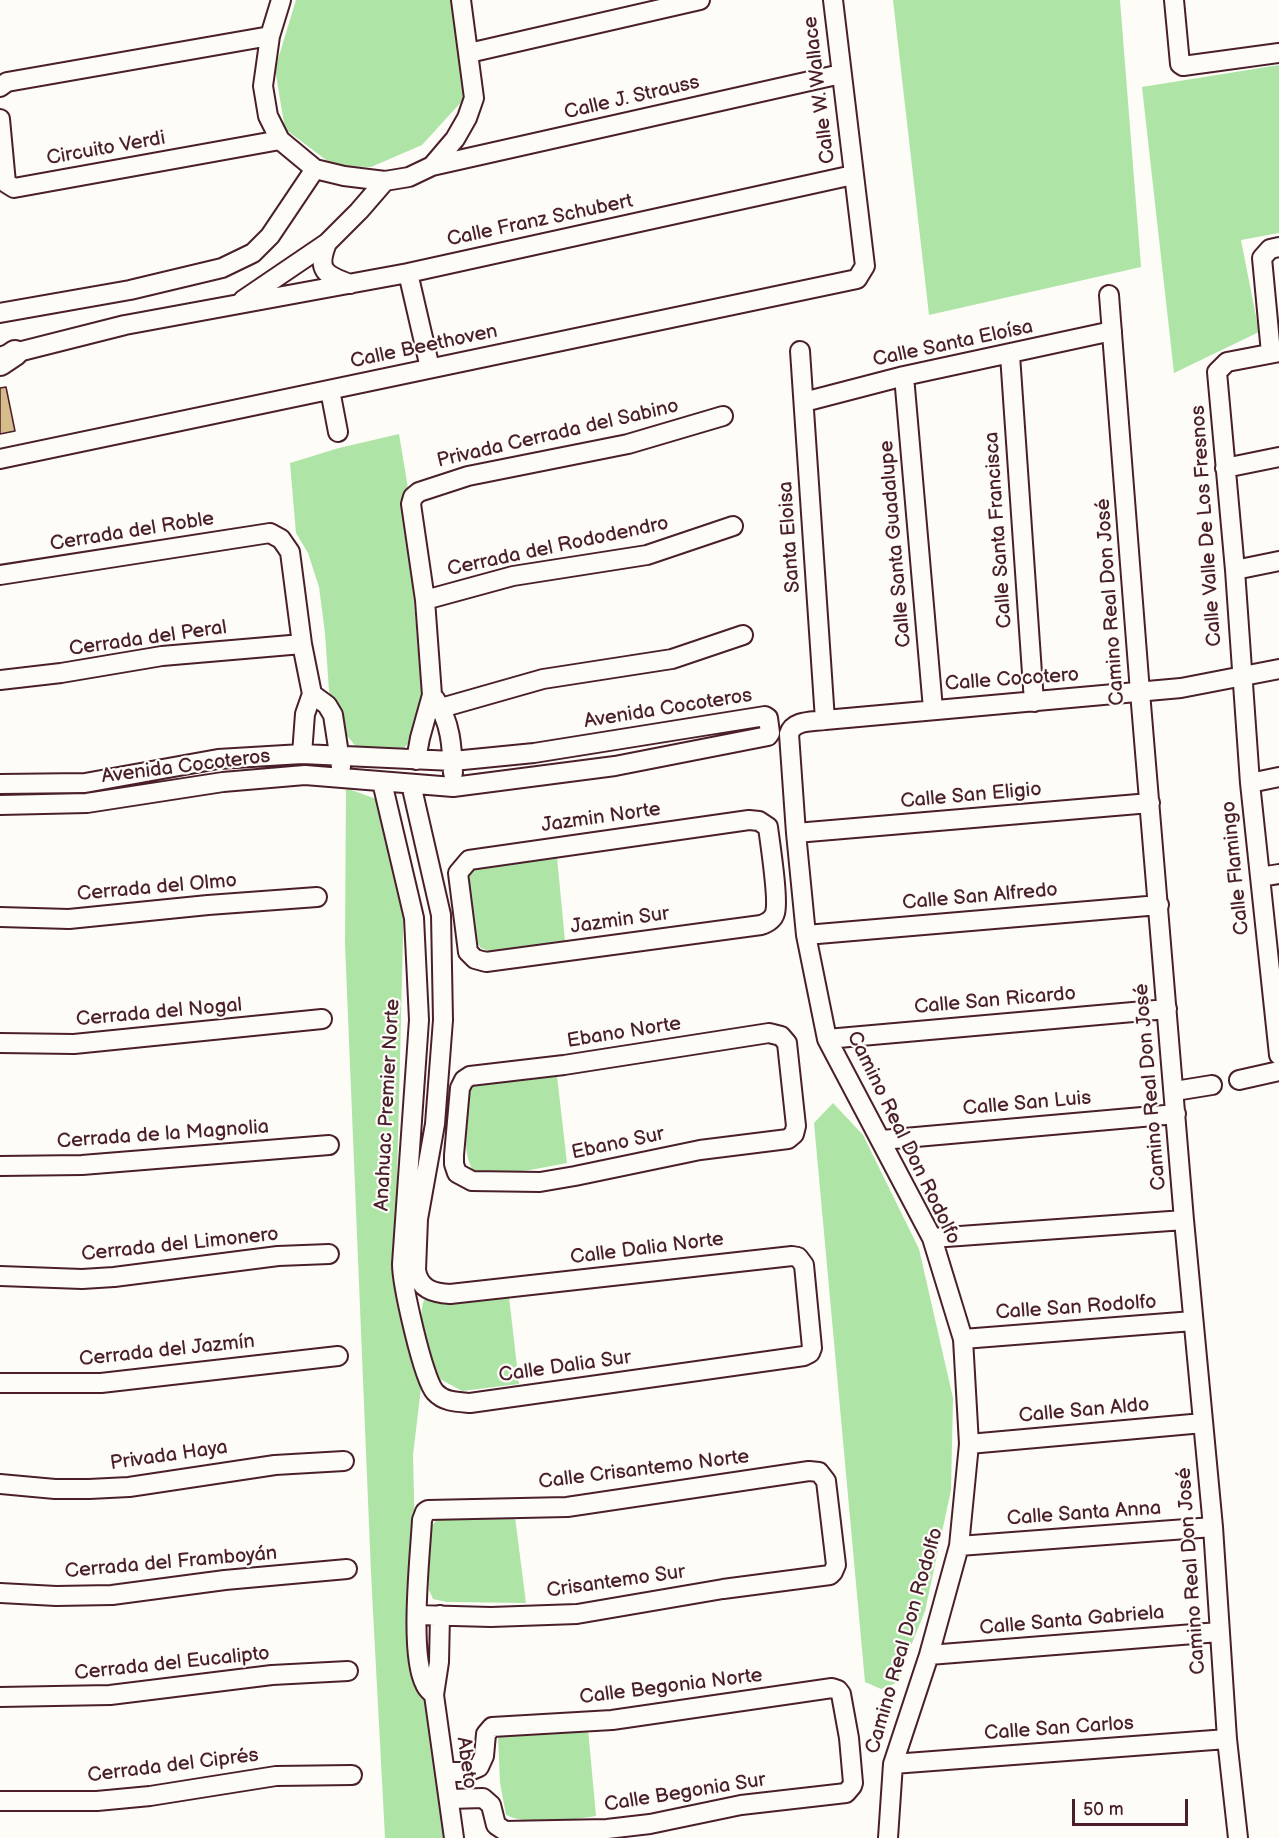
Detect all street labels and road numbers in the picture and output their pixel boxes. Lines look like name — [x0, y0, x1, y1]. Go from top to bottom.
street label: Calle W. Wallace — [799, 15, 841, 165]
street label: Calle J. Strauss — [562, 71, 702, 125]
street label: Circuito Verdi — [45, 127, 167, 171]
street label: Calle Franz Schubert — [445, 190, 635, 252]
street label: Calle Santa Eloísa — [871, 315, 1035, 373]
street label: Calle Beethoven — [348, 320, 500, 374]
street label: Privada Cerrada del Sabino — [435, 394, 681, 474]
street label: Calle Valle De Los Fresnos — [1187, 405, 1227, 647]
street label: Calle Santa Francisca — [980, 431, 1018, 629]
street label: Calle Santa Guadalupe — [875, 439, 917, 649]
street label: Santa Eloisa — [774, 480, 806, 594]
street label: Camino Real Don José — [1092, 498, 1130, 706]
street label: Cerrada del Roble — [48, 507, 216, 557]
street label: Cerrada del Rododendro — [445, 512, 671, 582]
street label: Cerrada del Peral — [68, 616, 228, 662]
street label: Calle Cocotero — [944, 663, 1080, 697]
street label: Avenida Cocoteros — [582, 684, 754, 734]
street label: Avenida Cocoteros — [100, 745, 272, 789]
street label: Calle San Eligio — [899, 778, 1043, 814]
street label: Jazmin Norte — [540, 798, 662, 838]
street label: Calle Flamingo — [1217, 800, 1255, 936]
street label: Cerrada del Olmo — [76, 869, 238, 907]
street label: Calle San Alfredo — [901, 878, 1059, 916]
street label: Jazmin Sur — [569, 902, 671, 940]
street label: Calle San Ricardo — [913, 982, 1077, 1020]
street label: Camino Real Don José — [1130, 982, 1172, 1192]
street label: Cerrada del Nogal — [75, 994, 243, 1032]
street label: Anahuac Premier Norte — [370, 998, 406, 1212]
street label: Ebano Norte — [565, 1012, 683, 1054]
street label: Camino Real Don Rodolfo — [841, 1028, 965, 1248]
street label: Calle San Luis — [962, 1086, 1092, 1122]
street label: Cerrada de la Magnolia — [56, 1116, 270, 1154]
street label: Ebano Sur — [569, 1122, 667, 1166]
street label: Cerrada del Limonero — [80, 1223, 280, 1267]
street label: Calle Dalia Norte — [569, 1228, 725, 1270]
street label: Calle San Rodolfo — [995, 1290, 1157, 1326]
street label: Cerrada del Jazmín — [78, 1330, 256, 1372]
street label: Calle Dalia Sur — [497, 1346, 633, 1388]
street label: Calle San Aldo — [1018, 1393, 1150, 1429]
street label: Privada Haya — [109, 1436, 229, 1476]
street label: Calle Crisantemo Norte — [537, 1445, 751, 1495]
street label: Camino Real Don José — [1173, 1467, 1211, 1675]
street label: Calle Santa Anna — [1006, 1497, 1162, 1531]
street label: Camino Real Don Rodolfo — [861, 1525, 949, 1757]
street label: Cerrada del Framboyán — [64, 1542, 278, 1584]
street label: Crisantemo Sur — [545, 1560, 687, 1604]
street label: Calle Santa Gabriela — [979, 1601, 1165, 1641]
street label: Cerrada del Eucalipto — [73, 1642, 271, 1686]
street label: Calle Begonia Norte — [578, 1664, 764, 1710]
street label: Calle San Carlos — [983, 1712, 1135, 1746]
street label: Abeto — [450, 1735, 482, 1791]
street label: Cerrada del Ciprés — [86, 1744, 260, 1788]
street label: Calle Begonia Sur — [603, 1768, 767, 1818]

